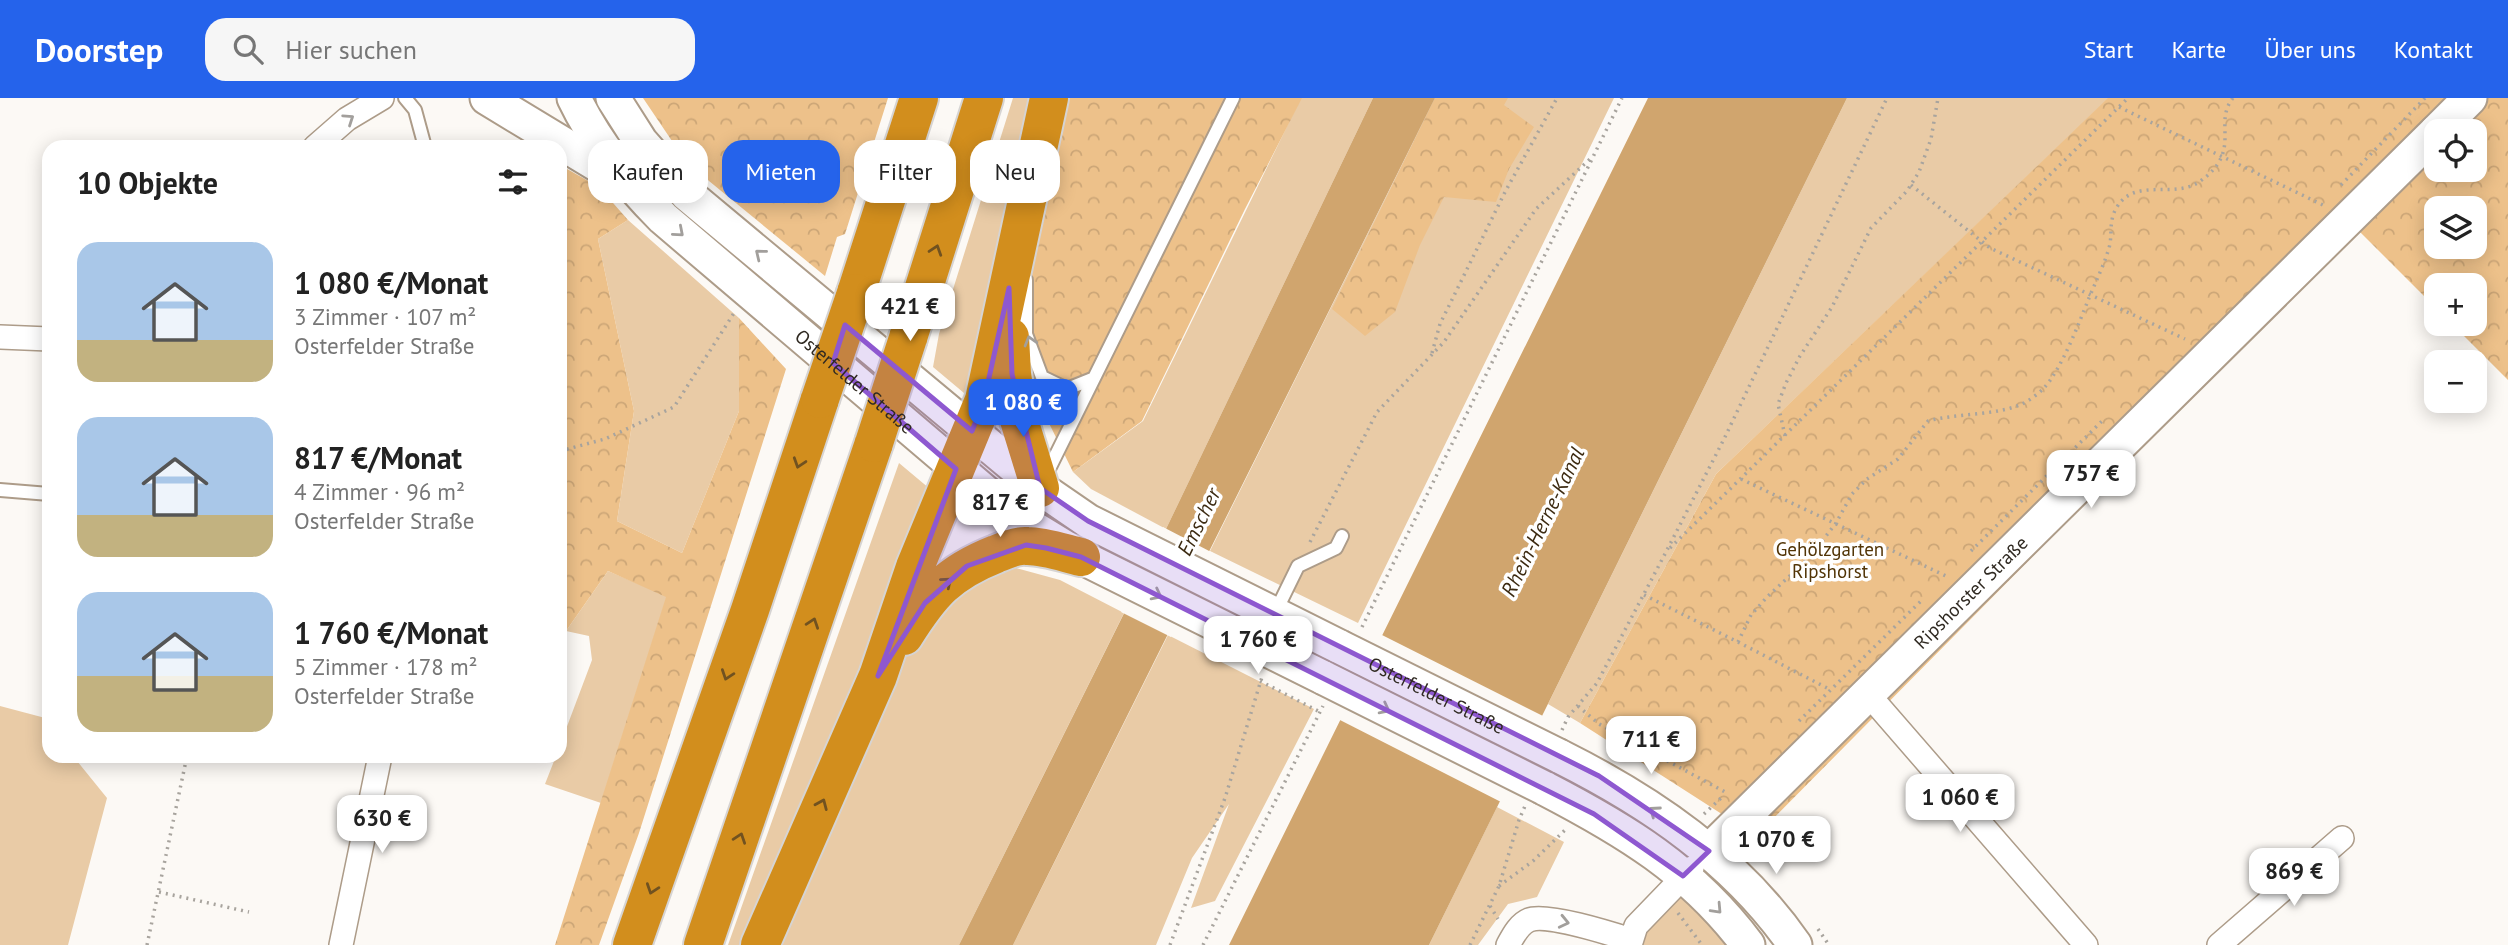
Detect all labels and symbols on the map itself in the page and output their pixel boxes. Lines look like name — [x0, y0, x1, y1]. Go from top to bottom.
one-way arrow — [341, 114, 354, 127]
one-way arrow — [671, 224, 684, 236]
one-way arrow — [928, 244, 943, 256]
one-way arrow — [755, 250, 768, 262]
pin: 421 € — [861, 284, 959, 343]
street label: Osterfelder Straße — [790, 324, 919, 439]
one-way arrow — [1023, 335, 1038, 347]
pin: 1 080 € — [958, 380, 1088, 439]
water label: Rhein-Herne-Kanal — [1495, 442, 1591, 601]
pin: 757 € — [2042, 450, 2140, 510]
one-way arrow — [793, 457, 807, 469]
pin: 817 € — [951, 480, 1049, 539]
water label: Emscher — [1171, 482, 1227, 560]
street label: Ripshorster Straße — [1909, 531, 2033, 654]
park label: Gehölzgarten Ripshorst — [1776, 537, 1884, 583]
one-way arrow — [939, 578, 952, 590]
one-way arrow — [1150, 587, 1162, 601]
pin: 1 760 € — [1193, 616, 1323, 676]
one-way arrow — [805, 617, 819, 629]
street label: Osterfelder Straße — [1365, 651, 1509, 739]
one-way arrow — [721, 668, 735, 680]
one-way arrow — [1378, 700, 1390, 714]
pin: 711 € — [1602, 716, 1700, 776]
pin: 1 060 € — [1895, 774, 2025, 834]
pin: 630 € — [333, 796, 431, 855]
one-way arrow — [814, 799, 828, 811]
one-way arrow — [1649, 807, 1662, 819]
pin: 1 070 € — [1711, 816, 1841, 876]
one-way arrow — [732, 832, 746, 845]
pin: 869 € — [2245, 848, 2343, 908]
one-way arrow — [646, 883, 660, 895]
one-way arrow — [1709, 901, 1721, 914]
one-way arrow — [1558, 914, 1570, 929]

